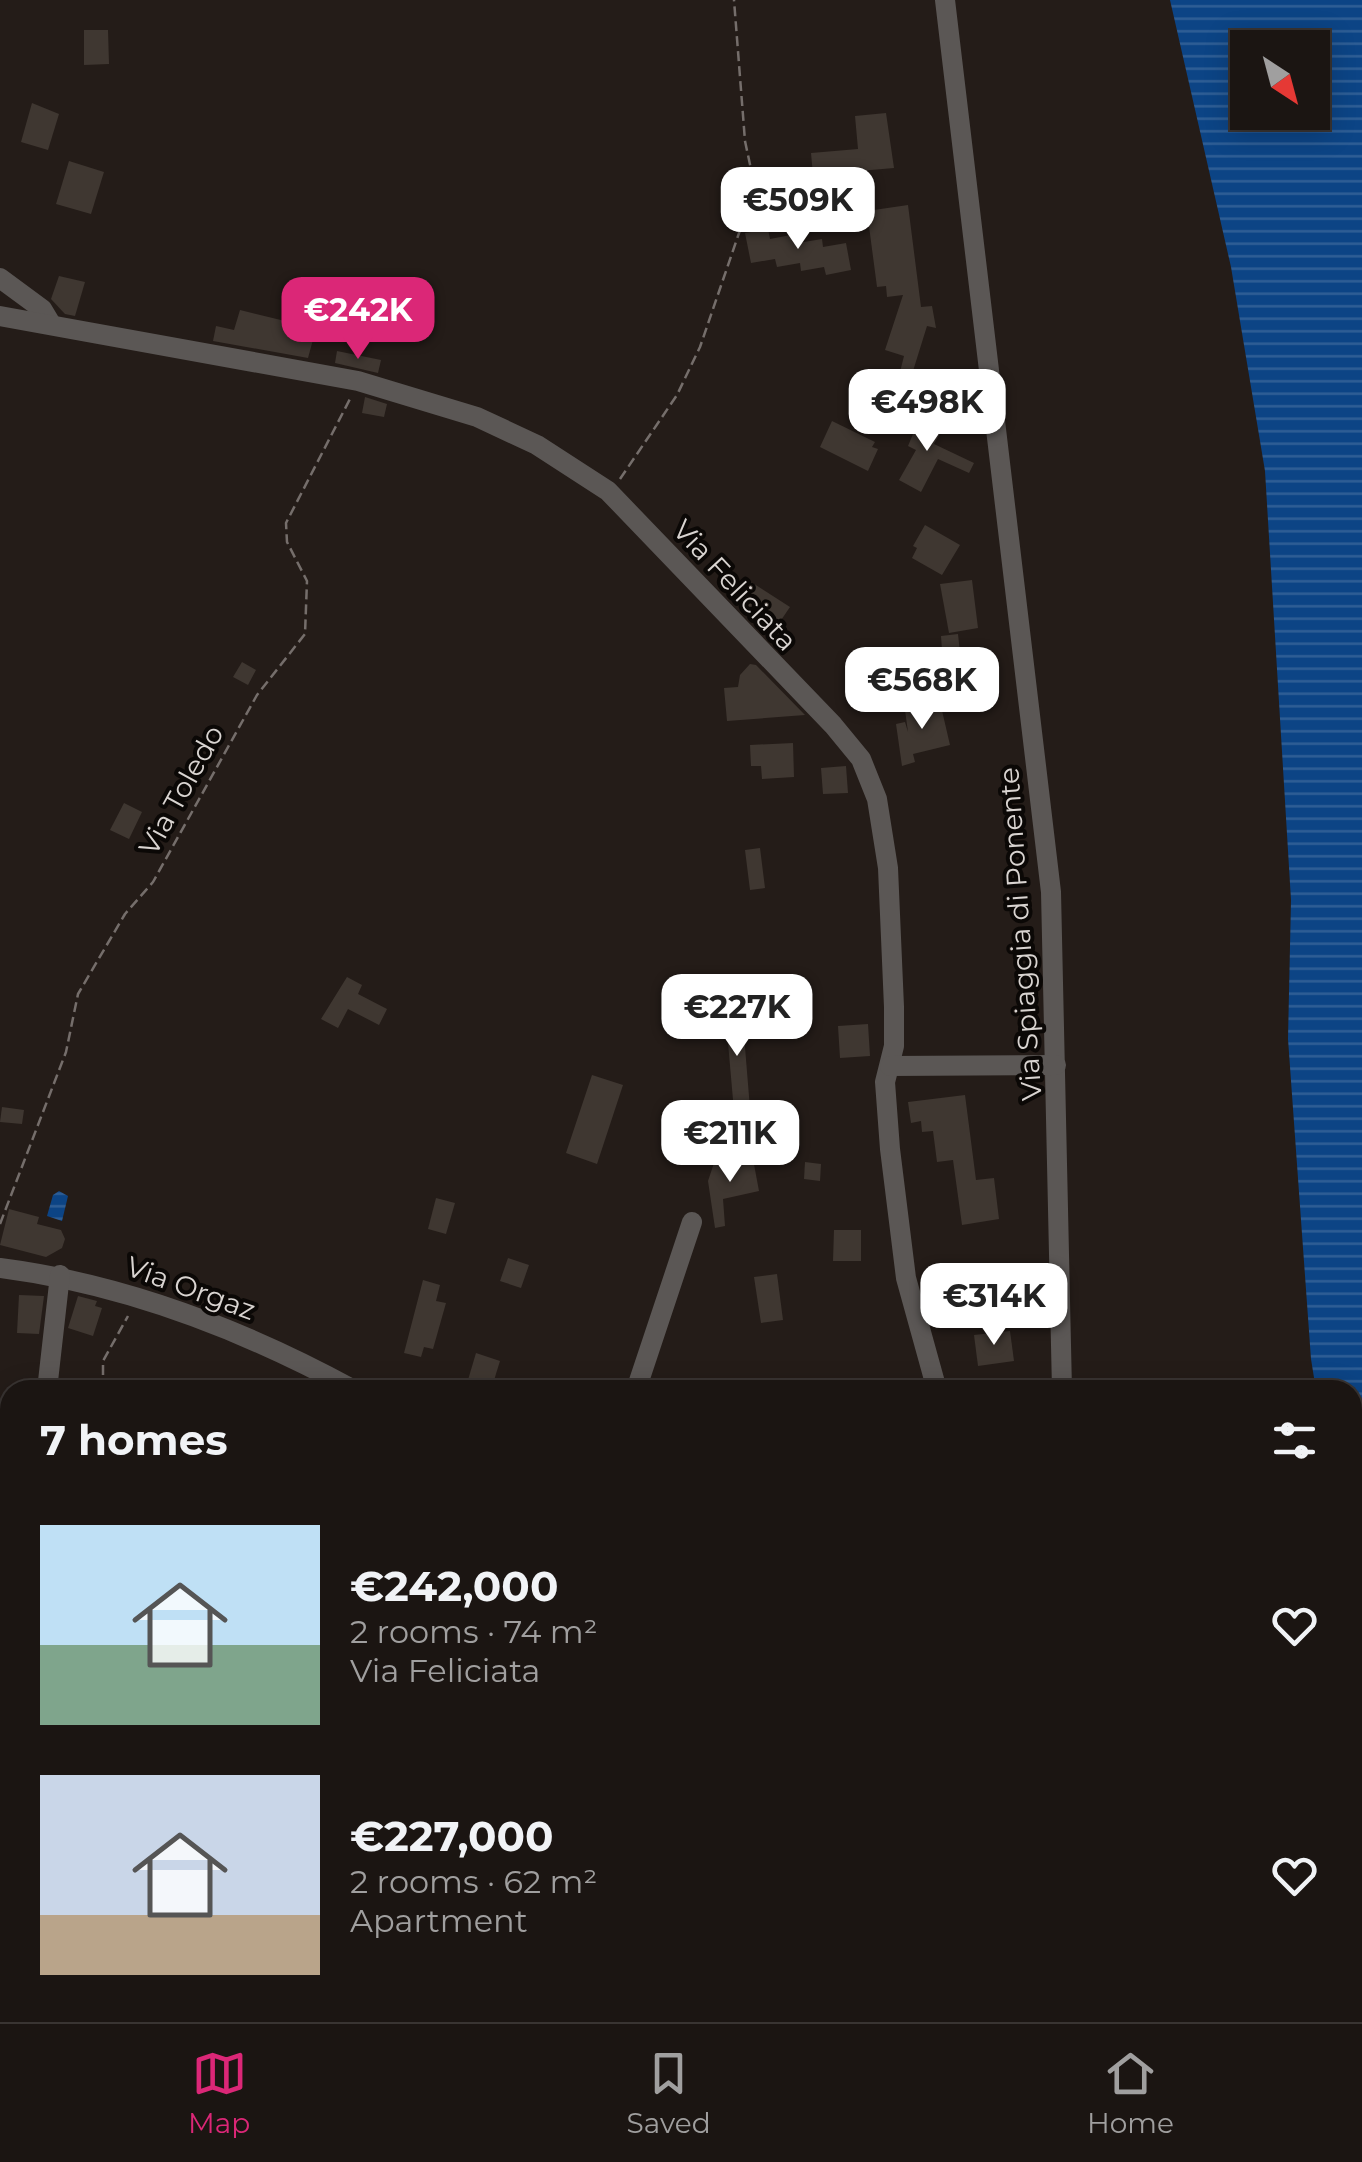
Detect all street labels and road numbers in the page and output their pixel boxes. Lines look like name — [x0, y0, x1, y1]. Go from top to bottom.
street label: Via Feliciata — [666, 512, 804, 658]
street label: Via Toledo — [131, 719, 231, 861]
street label: Via Spiaggia di Ponente — [991, 766, 1049, 1102]
street label: Via Orgaz — [122, 1249, 260, 1327]

